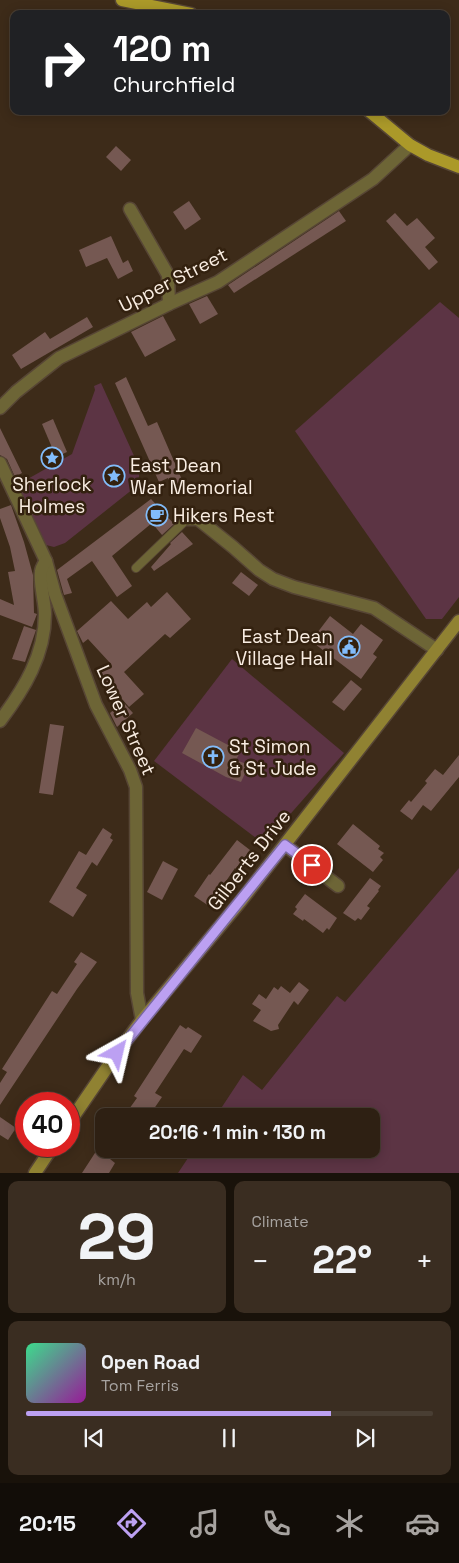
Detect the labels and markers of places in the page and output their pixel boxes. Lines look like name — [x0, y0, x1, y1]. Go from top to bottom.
place icon: Sherlock Holmes — [40, 446, 64, 470]
place label: East Dean War Memorial — [130, 453, 253, 500]
place icon: East Dean War Memorial — [102, 464, 126, 488]
place label: Sherlock Holmes — [12, 472, 92, 519]
cafe icon: Hikers Rest — [145, 503, 169, 527]
place label: Hikers Rest — [173, 503, 275, 528]
place label: East Dean Village Hall — [236, 624, 333, 671]
public building icon: East Dean Village Hall — [337, 635, 361, 659]
place label: St Simon & St Jude — [229, 734, 317, 781]
church icon: St Simon & St Jude — [201, 745, 225, 769]
pin — [291, 844, 333, 886]

